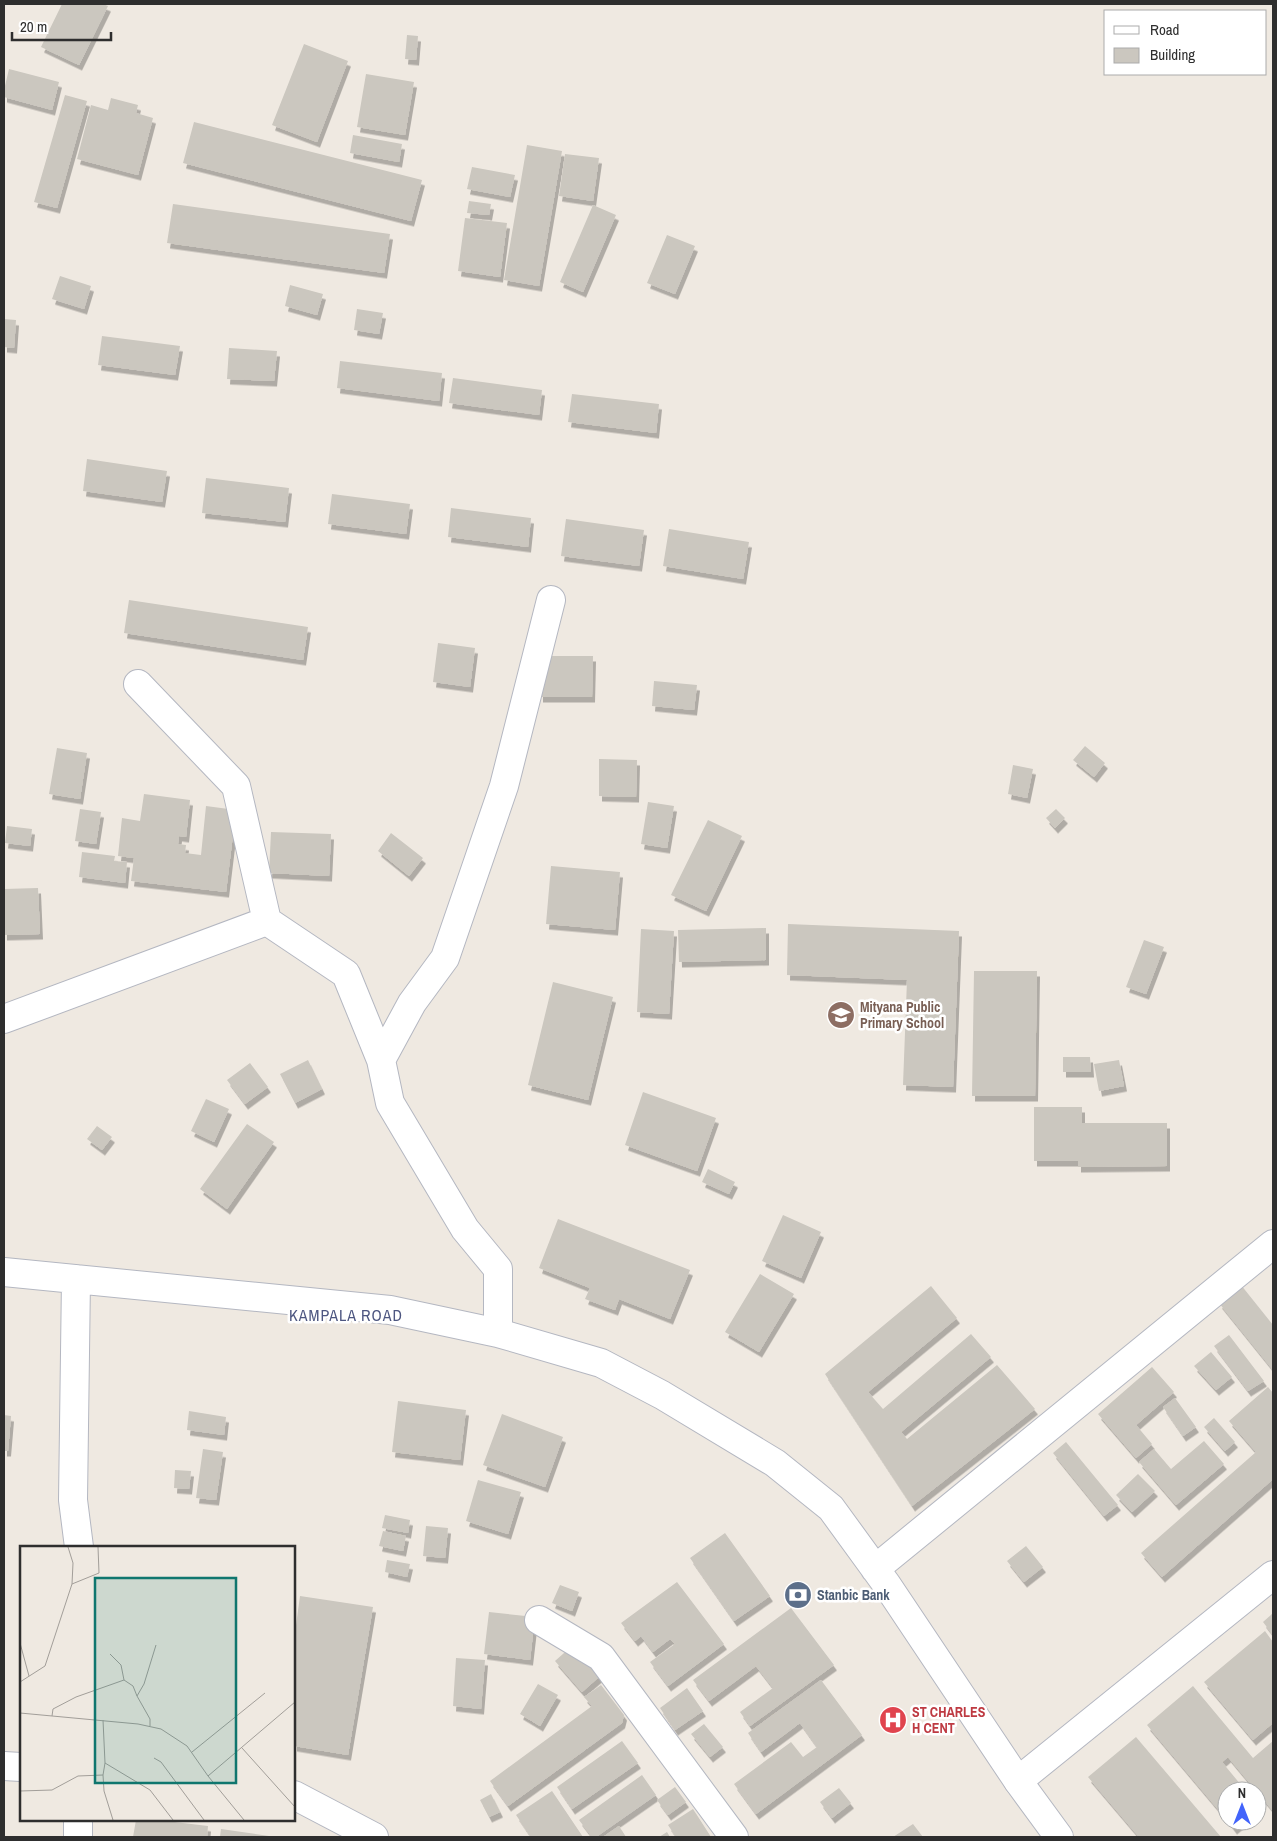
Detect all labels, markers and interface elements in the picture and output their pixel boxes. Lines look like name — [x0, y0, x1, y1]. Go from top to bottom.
scale bar — [12, 10, 111, 42]
legend — [1104, 10, 1267, 75]
text: 20 m — [20, 16, 47, 37]
text: Road — [1150, 19, 1179, 40]
text: Building — [1150, 44, 1195, 65]
place label: Mityana Public Primary School — [860, 998, 944, 1032]
school or university icon: Mityana Public Primary School — [826, 1000, 856, 1030]
district label: KAMPALA ROAD — [289, 1304, 403, 1326]
inset map — [20, 1546, 295, 1821]
bank icon: Stanbic Bank — [783, 1580, 813, 1610]
place label: Stanbic Bank — [817, 1586, 890, 1604]
place label: ST CHARLES H CENT — [912, 1703, 986, 1737]
hospital icon: ST CHARLES H CENT — [878, 1705, 908, 1735]
north arrow — [1217, 1781, 1267, 1831]
text: N — [1238, 1784, 1246, 1802]

